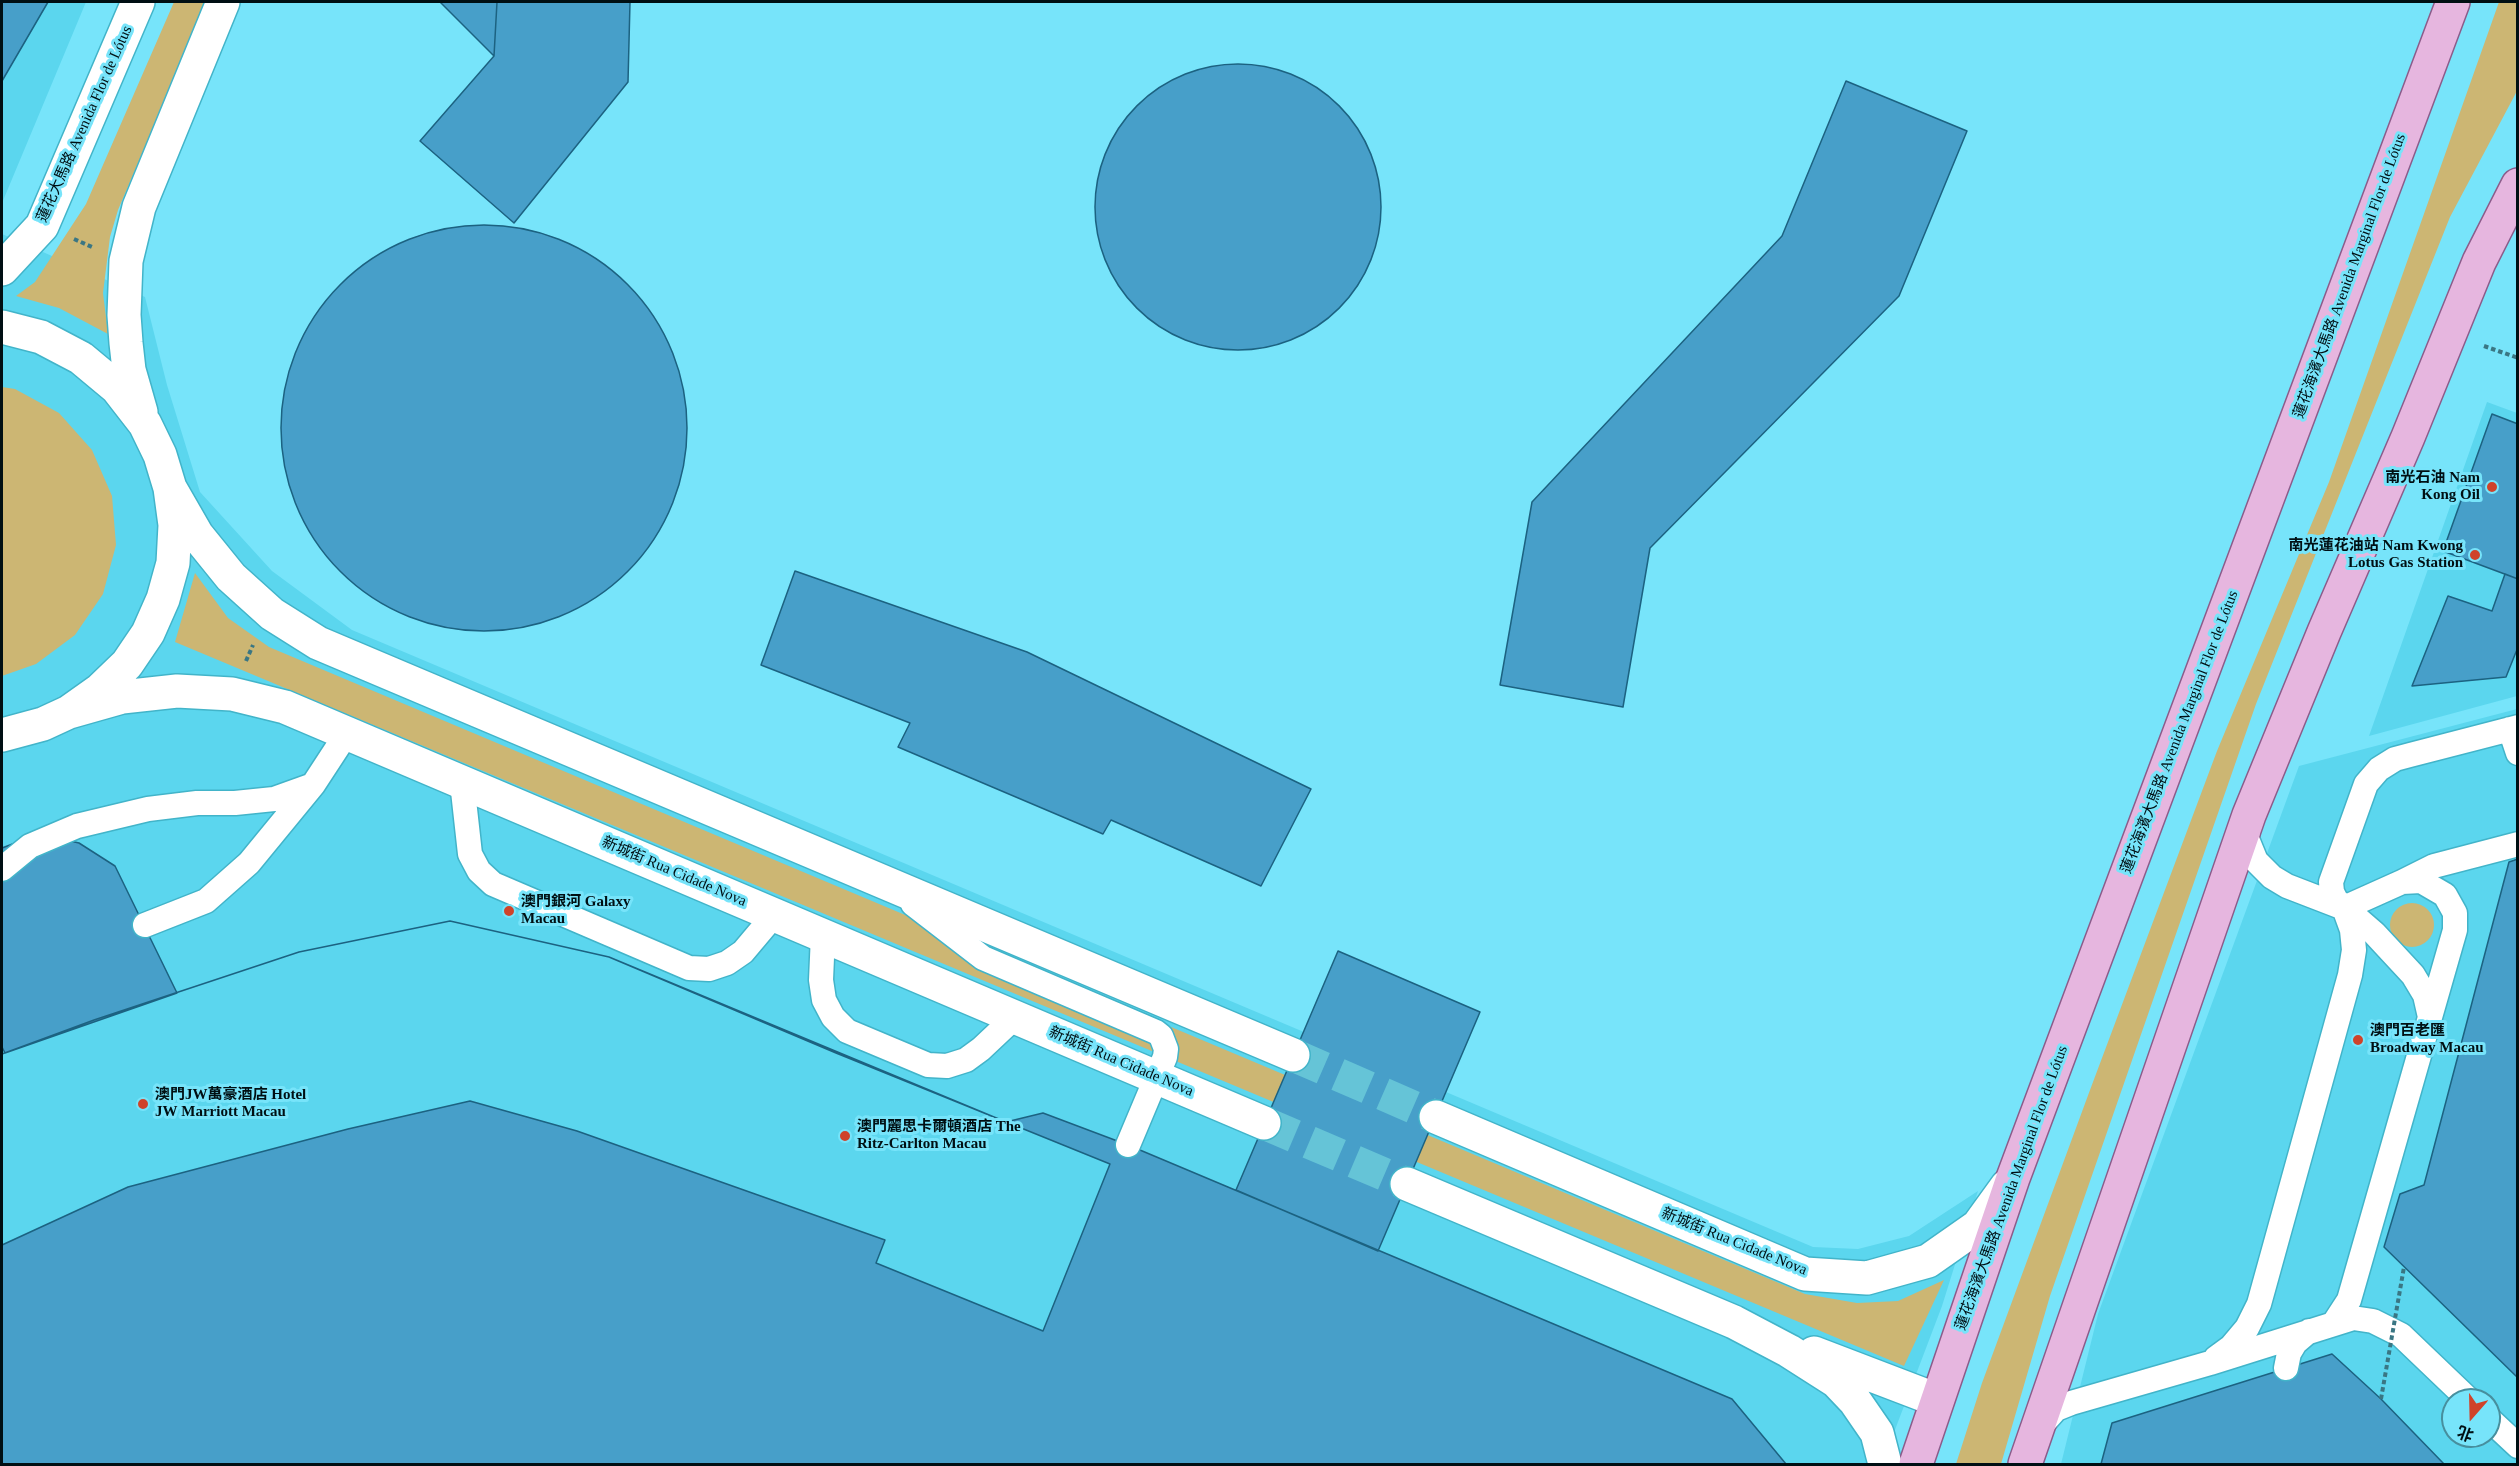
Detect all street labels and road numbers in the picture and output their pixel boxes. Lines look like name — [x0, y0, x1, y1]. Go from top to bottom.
street label: 蓮花大馬路 Avenida Flor de Lótus — [33, 23, 137, 225]
street label: 蓮花海濱大馬路 Avenida Marginal Flor de Lótus — [2290, 131, 2410, 421]
street label: 蓮花海濱大馬路 Avenida Marginal Flor de Lótus — [2118, 588, 2242, 876]
street label: 新城街 Rua Cidade Nova — [599, 833, 749, 911]
street label: 新城街 Rua Cidade Nova — [1046, 1023, 1196, 1101]
street label: 蓮花海濱大馬路 Avenida Marginal Flor de Lótus — [1952, 1043, 2072, 1333]
street label: 新城街 Rua Cidade Nova — [1659, 1205, 1809, 1279]

